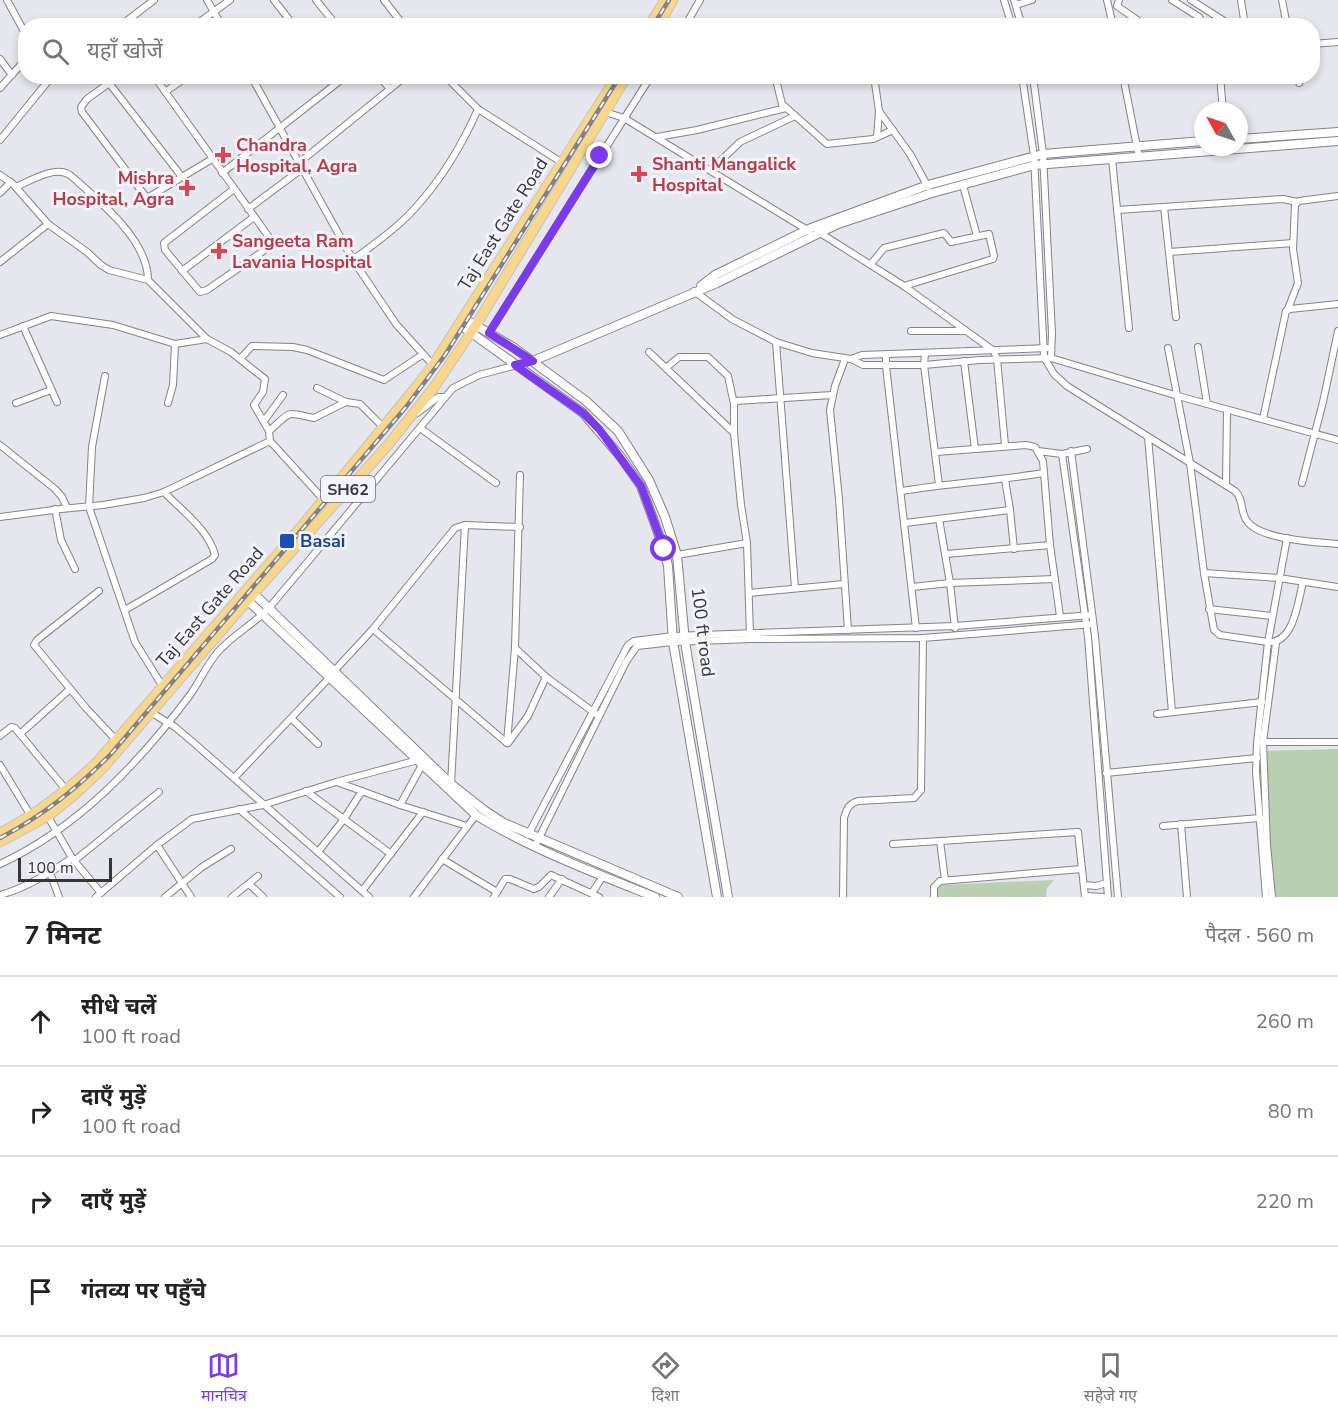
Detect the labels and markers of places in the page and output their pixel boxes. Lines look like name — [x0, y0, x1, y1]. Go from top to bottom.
place label: Chandra Hospital, Agra — [236, 133, 357, 178]
marker: Chandra Hospital, Agra — [214, 146, 232, 164]
place label: Shanti Mangalick Hospital — [652, 152, 796, 197]
marker: Shanti Mangalick Hospital — [630, 165, 648, 183]
place label: Mishra Hospital, Agra — [53, 166, 174, 211]
marker: Mishra Hospital, Agra — [178, 179, 196, 197]
place label: Sangeeta Ram Lavania Hospital — [232, 229, 372, 274]
marker: Sangeeta Ram Lavania Hospital — [210, 242, 228, 260]
place label: Basai — [300, 529, 345, 553]
marker: Basai — [278, 532, 296, 550]

